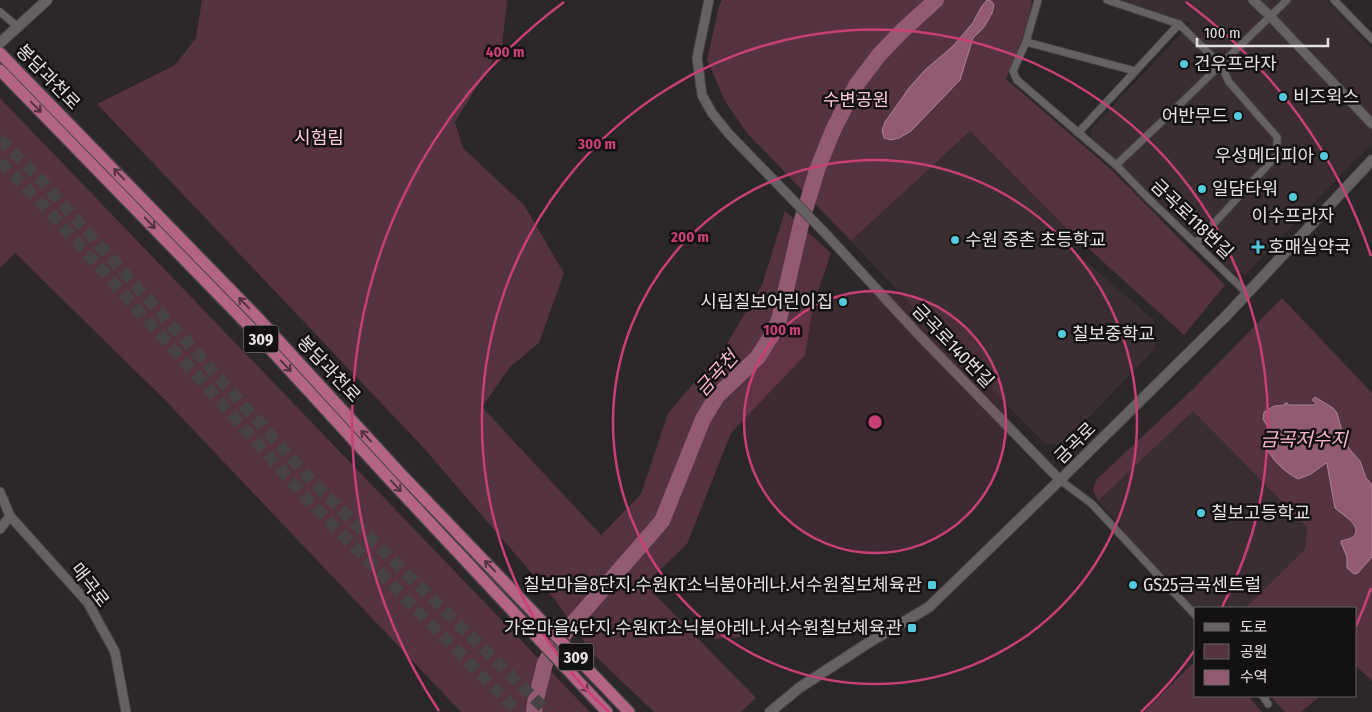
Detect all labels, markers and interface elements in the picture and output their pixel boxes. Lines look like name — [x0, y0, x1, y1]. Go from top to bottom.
scale bar — [1197, 15, 1328, 47]
text: 100 m — [1204, 24, 1241, 42]
street label: 봉담과천로 — [11, 40, 85, 114]
text: 400 m — [486, 43, 524, 61]
place label: 건우프라자 — [1194, 53, 1277, 75]
marker: 건우프라자 — [1178, 58, 1190, 70]
place label: 비즈윅스 — [1293, 86, 1359, 108]
park label: 수변공원 — [823, 89, 889, 111]
marker: 비즈윅스 — [1277, 91, 1289, 103]
one-way arrow — [30, 101, 42, 113]
place label: 어반무드 — [1162, 105, 1228, 127]
marker: 어반무드 — [1232, 110, 1244, 122]
park label: 시험림 — [294, 127, 344, 149]
text: 300 m — [577, 135, 616, 153]
place label: 우성메디피아 — [1215, 145, 1314, 167]
marker: 우성메디피아 — [1318, 150, 1330, 162]
one-way arrow — [113, 168, 125, 180]
street label: 금곡로118번길 — [1146, 174, 1238, 264]
place label: 일담타워 — [1212, 178, 1278, 200]
marker: 일담타워 — [1196, 183, 1208, 195]
marker: 이수프라자 — [1287, 191, 1299, 203]
place label: 이수프라자 — [1252, 205, 1335, 227]
one-way arrow — [144, 217, 156, 229]
text: 200 m — [670, 228, 709, 246]
place label: 수원 중촌 초등학교 — [965, 229, 1106, 251]
marker: 수원 중촌 초등학교 — [949, 234, 961, 246]
place label: 호매실약국 — [1268, 236, 1351, 258]
marker: 호매실약국 — [1252, 241, 1264, 253]
place label: 시립칠보어린이집 — [701, 291, 833, 313]
marker: 시립칠보어린이집 — [837, 296, 849, 308]
one-way arrow — [238, 297, 250, 310]
street label: 금곡로140번길 — [908, 300, 998, 392]
text: 100 m — [763, 321, 801, 339]
place label: 칠보중학교 — [1072, 323, 1155, 345]
road number: 309 — [244, 326, 278, 352]
marker: 칠보중학교 — [1056, 328, 1068, 340]
street label: 봉담과천로 — [293, 331, 365, 407]
water label: 금곡천 — [690, 345, 743, 401]
one-way arrow — [280, 360, 292, 373]
centre of rings — [866, 413, 884, 431]
street label: 금곡로 — [1050, 418, 1100, 468]
water label: 금곡저수지 — [1260, 428, 1349, 451]
one-way arrow — [360, 429, 372, 442]
one-way arrow — [390, 479, 402, 492]
place label: 칠보고등학교 — [1211, 502, 1310, 524]
marker: 칠보고등학교 — [1195, 507, 1207, 519]
street label: 매곡로 — [66, 559, 114, 611]
one-way arrow — [484, 560, 496, 572]
place label: 칠보마을8단지.수원KT소닉붐아레나.서수원칠보체육관 — [523, 574, 922, 596]
place label: GS25금곡센트럴 — [1143, 574, 1261, 596]
marker: 칠보마을8단지.수원KT소닉붐아레나.서수원칠보체육관 — [926, 579, 938, 591]
marker: GS25금곡센트럴 — [1127, 579, 1139, 591]
legend — [1194, 607, 1357, 697]
place label: 가온마을4단지.수원KT소닉붐아레나.서수원칠보체육관 — [503, 617, 902, 639]
text: 도로 — [1240, 618, 1268, 636]
marker: 가온마을4단지.수원KT소닉붐아레나.서수원칠보체육관 — [906, 622, 918, 634]
text: 공원 — [1240, 643, 1268, 661]
road number: 309 — [558, 644, 594, 670]
text: 수역 — [1240, 668, 1268, 686]
one-way arrow — [577, 679, 589, 692]

